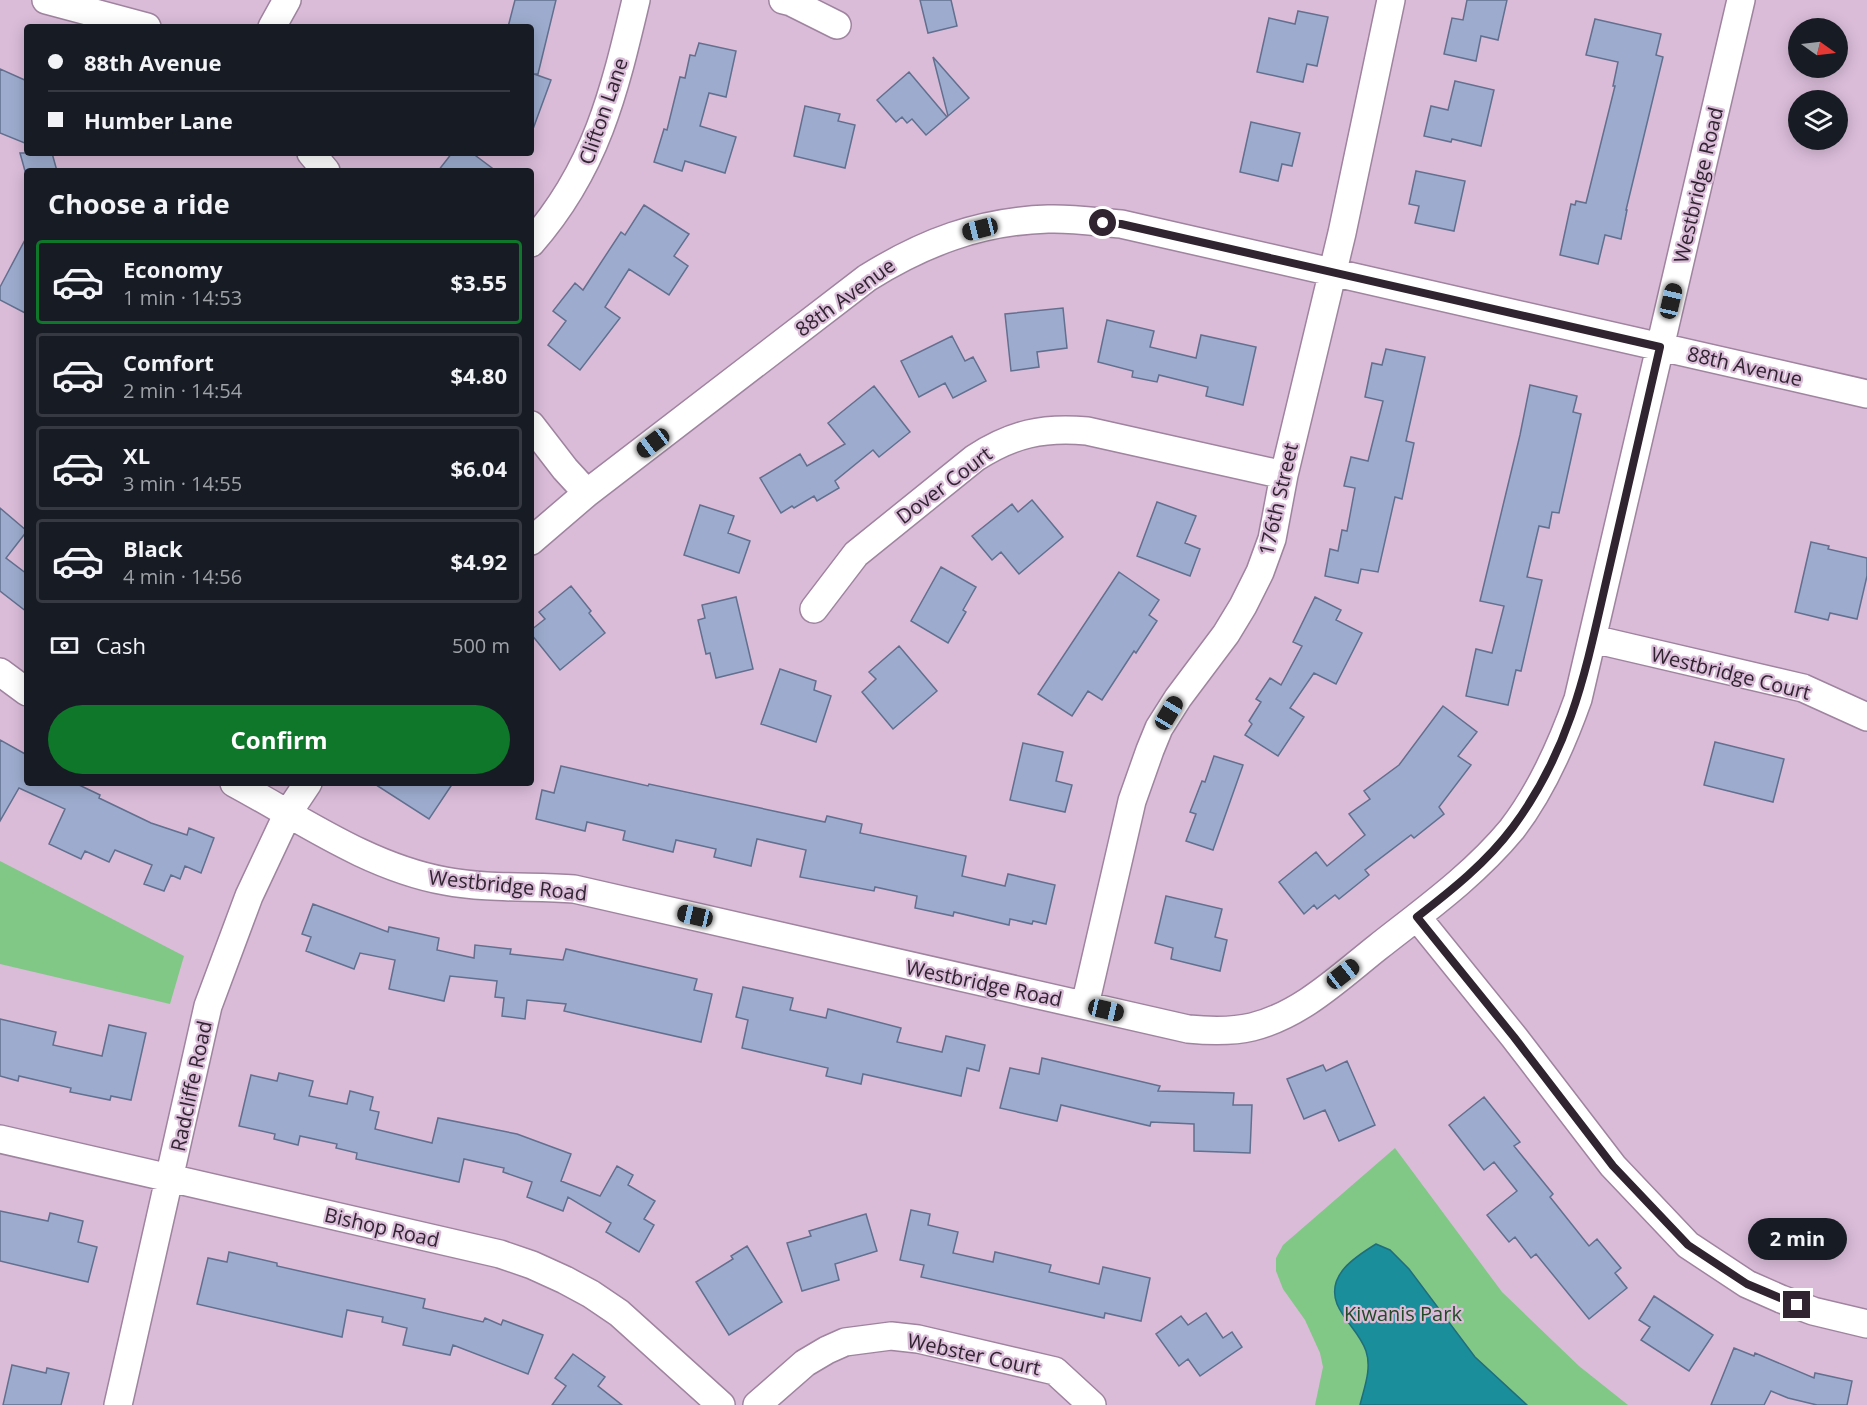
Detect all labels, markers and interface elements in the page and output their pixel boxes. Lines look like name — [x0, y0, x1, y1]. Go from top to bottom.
north arrow — [1788, 18, 1848, 78]
map controls — [1788, 18, 1848, 150]
text: 88th Avenue — [84, 47, 222, 77]
street label: Clifton Lane — [572, 54, 634, 168]
button: layers — [1788, 90, 1848, 150]
street label: Westbridge Road — [1667, 104, 1729, 266]
text: Humber Lane — [84, 105, 233, 135]
text: Choose a ride — [48, 185, 230, 222]
route start — [1089, 209, 1116, 236]
car — [960, 216, 1000, 242]
street label: 88th Avenue — [790, 252, 900, 342]
text: Economy — [123, 254, 222, 284]
icon: car — [51, 255, 105, 309]
text: $3.55 — [450, 267, 507, 297]
car — [1658, 281, 1684, 321]
text: 1 min · 14:53 — [123, 284, 242, 311]
street label: 88th Avenue — [1685, 340, 1805, 392]
text: Comfort — [123, 347, 214, 377]
icon: car — [51, 348, 105, 402]
text: $4.80 — [450, 360, 507, 390]
text: 2 min · 14:54 — [123, 377, 242, 404]
car — [633, 425, 673, 461]
text: XL — [123, 440, 150, 470]
street label: Dover Court — [891, 440, 997, 530]
street label: 176th Street — [1252, 440, 1304, 558]
icon: car — [51, 441, 105, 495]
text: $6.04 — [450, 453, 507, 483]
text: 3 min · 14:55 — [123, 470, 242, 497]
text: Black — [123, 533, 183, 563]
icon: car — [51, 534, 105, 588]
text: $4.92 — [450, 546, 507, 576]
text: 4 min · 14:56 — [123, 563, 242, 590]
icon: cash — [48, 629, 81, 662]
text: Cash — [96, 630, 146, 660]
text: 500 m — [452, 632, 510, 659]
street label: Westbridge Court — [1648, 640, 1814, 706]
car — [1152, 693, 1186, 733]
button: Confirm — [48, 705, 510, 774]
street label: Westbridge Road — [427, 863, 589, 907]
car — [675, 903, 715, 929]
street label: Westbridge Road — [903, 953, 1065, 1013]
car — [1323, 956, 1363, 992]
car — [1086, 997, 1126, 1023]
street label: Radcliffe Road — [164, 1018, 218, 1154]
street label: Bishop Road — [322, 1201, 442, 1253]
callout: 2 min — [1748, 1218, 1846, 1260]
text: 2 min — [1770, 1225, 1825, 1252]
route end — [1783, 1291, 1810, 1318]
park label: Kiwanis Park — [1344, 1300, 1462, 1327]
street label: Webster Court — [905, 1327, 1043, 1381]

